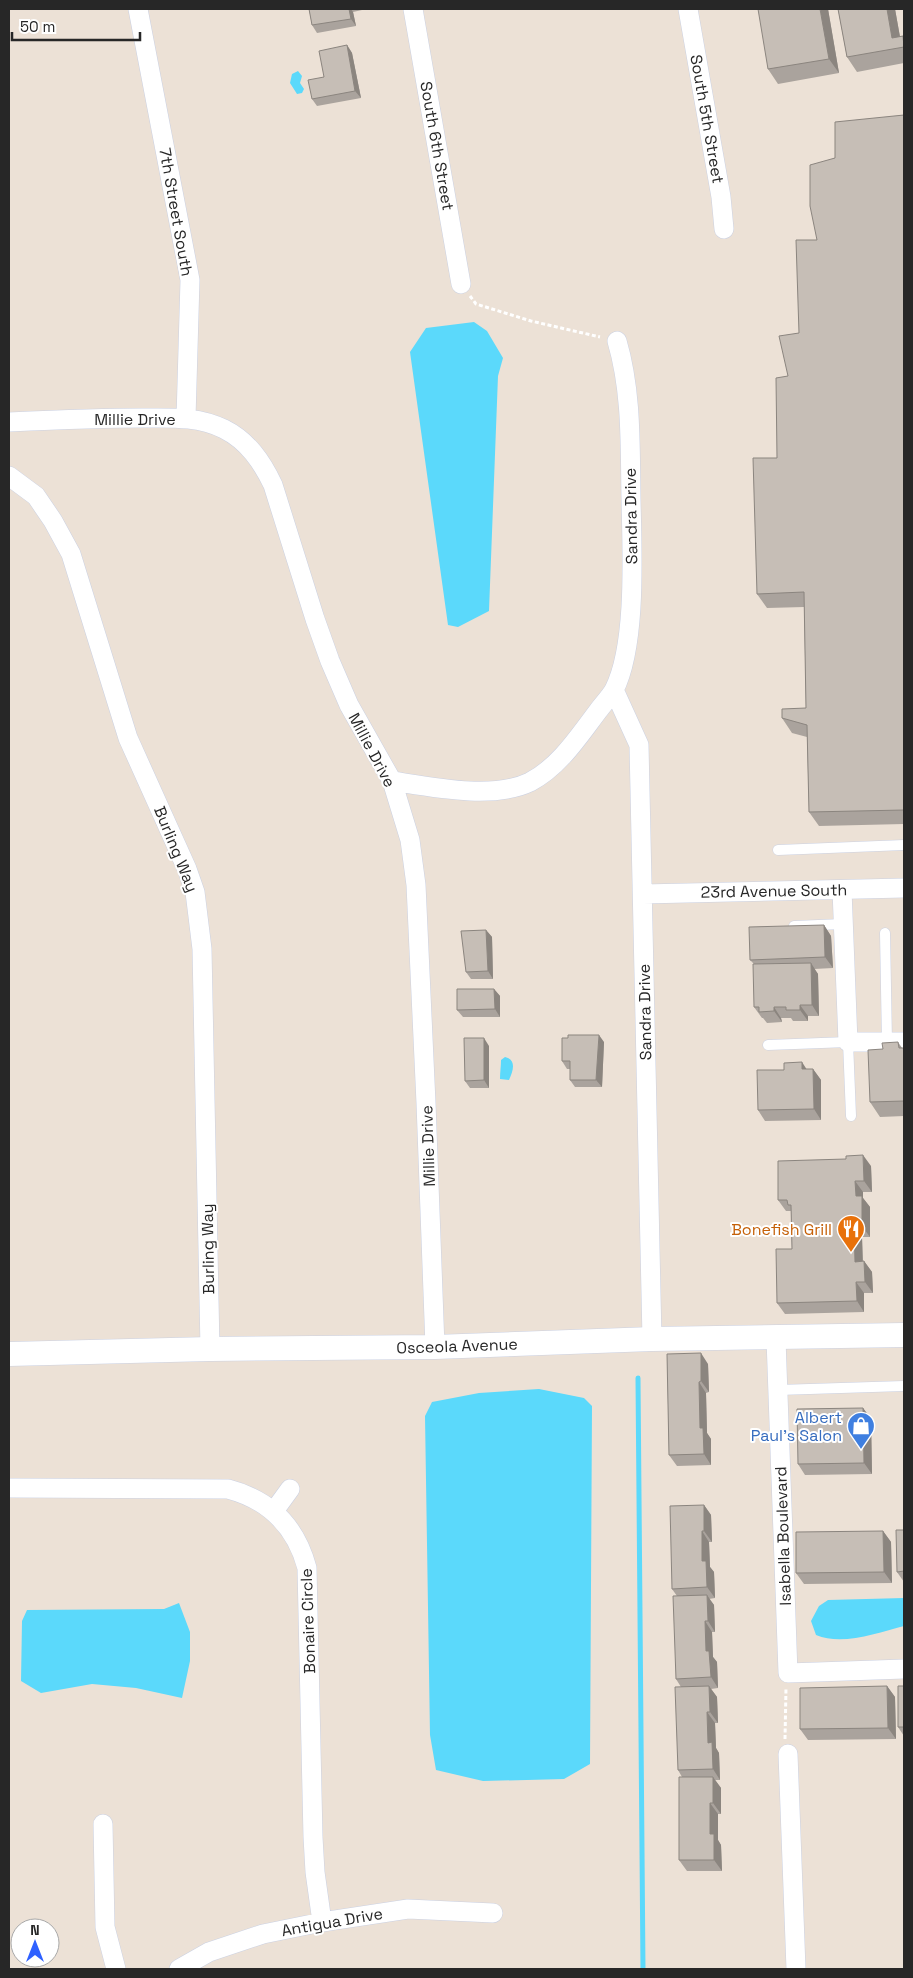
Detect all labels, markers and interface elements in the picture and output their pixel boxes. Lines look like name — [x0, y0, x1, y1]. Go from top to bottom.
scale bar — [12, 10, 140, 42]
text: 50 m — [20, 17, 55, 36]
street label: South 5th Street — [685, 53, 729, 185]
street label: South 6th Street — [415, 80, 459, 212]
street label: 7th Street South — [154, 146, 198, 278]
street label: Millie Drive — [94, 409, 176, 430]
street label: Sandra Drive — [620, 468, 642, 564]
street label: Millie Drive — [344, 709, 400, 791]
street label: Burling Way — [149, 803, 203, 895]
street label: 23rd Avenue South — [701, 879, 847, 903]
street label: Sandra Drive — [634, 964, 656, 1060]
street label: Millie Drive — [416, 1105, 440, 1187]
street label: Burling Way — [197, 1203, 219, 1295]
restaurant icon: Bonefish Grill — [836, 1214, 866, 1253]
place label: Bonefish Grill — [731, 1219, 832, 1240]
street label: Osceola Avenue — [396, 1333, 518, 1359]
place label: Albert Paul's Salon — [751, 1407, 842, 1446]
shop icon: Albert Paul's Salon — [846, 1411, 876, 1450]
street label: Isabella Boulevard — [770, 1466, 796, 1606]
street label: Bonaire Circle — [296, 1568, 320, 1674]
street label: Antigua Drive — [280, 1903, 384, 1941]
north arrow — [10, 1918, 60, 1968]
text: N — [30, 1921, 40, 1939]

